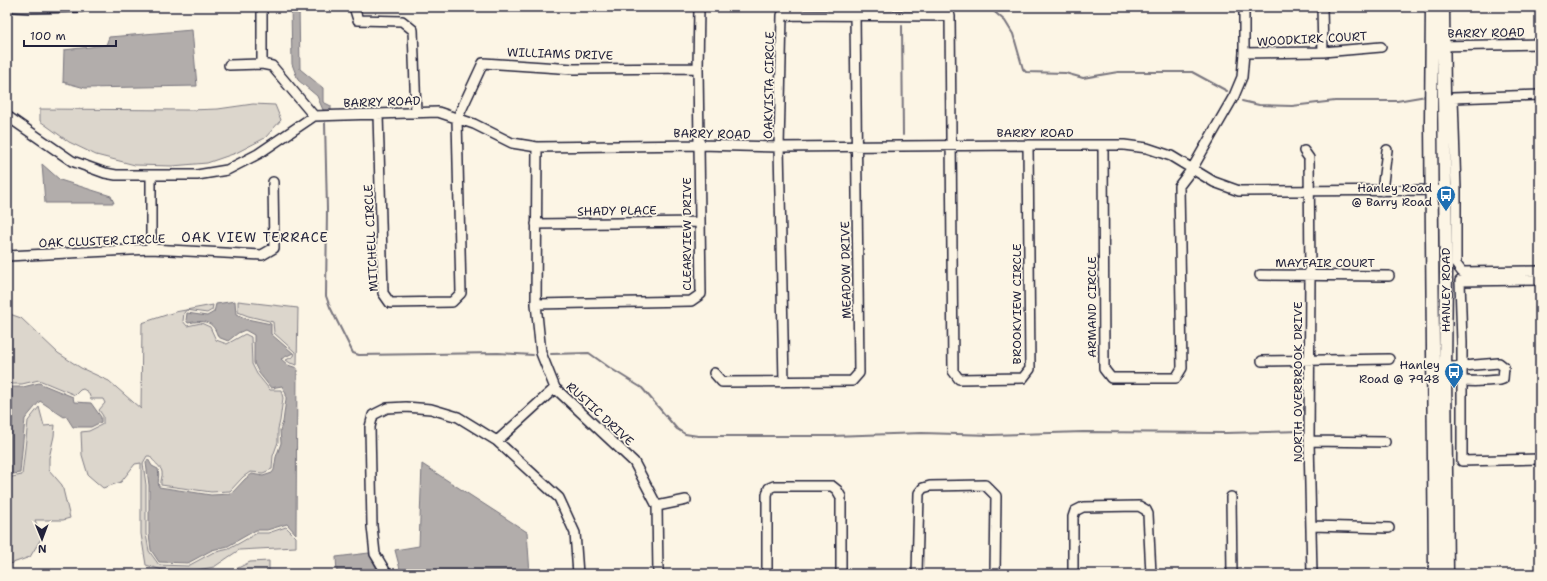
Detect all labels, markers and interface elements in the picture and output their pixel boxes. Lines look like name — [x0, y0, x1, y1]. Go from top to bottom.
scale bar — [24, 22, 116, 48]
street label: BARRY ROAD — [1447, 24, 1525, 42]
text: 100 m — [30, 28, 66, 44]
street label: WOODKIRK COURT — [1256, 28, 1368, 50]
street label: OAKVISTA CIRCLE — [760, 31, 778, 139]
street label: WILLIAMS DRIVE — [507, 44, 613, 64]
street label: BARRY ROAD — [343, 93, 421, 111]
street label: BARRY ROAD — [673, 125, 751, 143]
street label: BARRY ROAD — [996, 125, 1074, 141]
street label: CLEARVIEW DRIVE — [679, 177, 695, 291]
place label: Hanley Road @ Barry Road — [1352, 180, 1432, 210]
street label: MITCHELL CIRCLE — [360, 184, 382, 292]
bus stop icon: Hanley Road @ Barry Road — [1435, 184, 1457, 212]
street label: SHADY PLACE — [577, 202, 657, 220]
street label: MEADOW DRIVE — [837, 221, 855, 319]
district label: OAK VIEW TERRACE — [181, 229, 329, 246]
street label: OAK CLUSTER CIRCLE — [38, 231, 166, 251]
street label: BROOKVIEW CIRCLE — [1009, 244, 1025, 364]
street label: HANLEY ROAD — [1438, 248, 1454, 332]
street label: MAYFAIR COURT — [1275, 255, 1375, 271]
street label: ARMAND CIRCLE — [1084, 256, 1100, 358]
street label: NORTH OVERBROOK DRIVE — [1290, 301, 1306, 463]
place label: Hanley Road @ 7948 — [1359, 357, 1440, 387]
bus stop icon: Hanley Road @ 7948 — [1443, 361, 1465, 389]
street label: RUSTIC DRIVE — [563, 379, 637, 449]
north arrow — [22, 519, 62, 559]
text: N — [37, 541, 47, 556]

